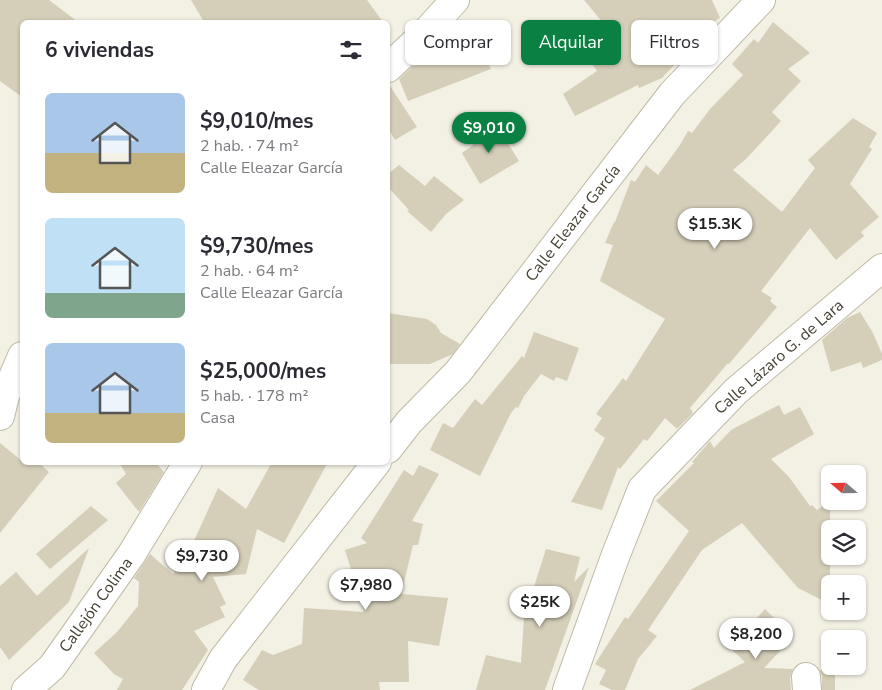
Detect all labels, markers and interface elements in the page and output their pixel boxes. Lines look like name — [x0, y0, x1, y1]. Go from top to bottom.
chip: Comprar — [405, 20, 511, 65]
chip: Alquilar — [521, 20, 621, 65]
chip: Filtros — [631, 20, 718, 65]
text: 6 viviendas — [45, 36, 154, 64]
icon: filters — [337, 36, 365, 64]
text: $9,010/mes — [200, 107, 314, 135]
pin: $9,010 — [448, 112, 530, 154]
icon: home — [85, 113, 145, 173]
text: $9,010 — [463, 117, 515, 139]
text: 2 hab. · 74 m² — [200, 135, 299, 157]
text: Calle Eleazar García — [200, 157, 343, 179]
street label: Calle Eleazar García — [520, 160, 626, 286]
pin: $15.3K — [674, 208, 756, 250]
text: $15.3K — [689, 213, 742, 235]
text: $9,730/mes — [200, 232, 314, 260]
icon: home — [85, 238, 145, 298]
text: 2 hab. · 64 m² — [200, 260, 299, 282]
text: Calle Eleazar García — [200, 282, 343, 304]
street label: Calle Lázaro G. de Lara — [709, 294, 849, 420]
text: $25,000/mes — [200, 357, 326, 385]
icon: home — [85, 363, 145, 423]
text: 5 hab. · 178 m² — [200, 385, 308, 407]
text: Casa — [200, 407, 235, 429]
north arrow — [821, 465, 866, 510]
map controls — [821, 465, 866, 675]
button: layers — [821, 520, 866, 565]
pin: $9,730 — [161, 540, 243, 582]
text: $9,730 — [176, 545, 228, 567]
street label: Callejón Colima — [54, 553, 138, 657]
pin: $7,980 — [325, 568, 407, 611]
text: $7,980 — [340, 574, 392, 596]
button: + — [821, 575, 866, 620]
pin: $25K — [510, 586, 570, 628]
text: $25K — [520, 591, 560, 613]
pin: $8,200 — [715, 618, 797, 660]
text: $8,200 — [730, 623, 782, 645]
button: − — [821, 630, 866, 675]

